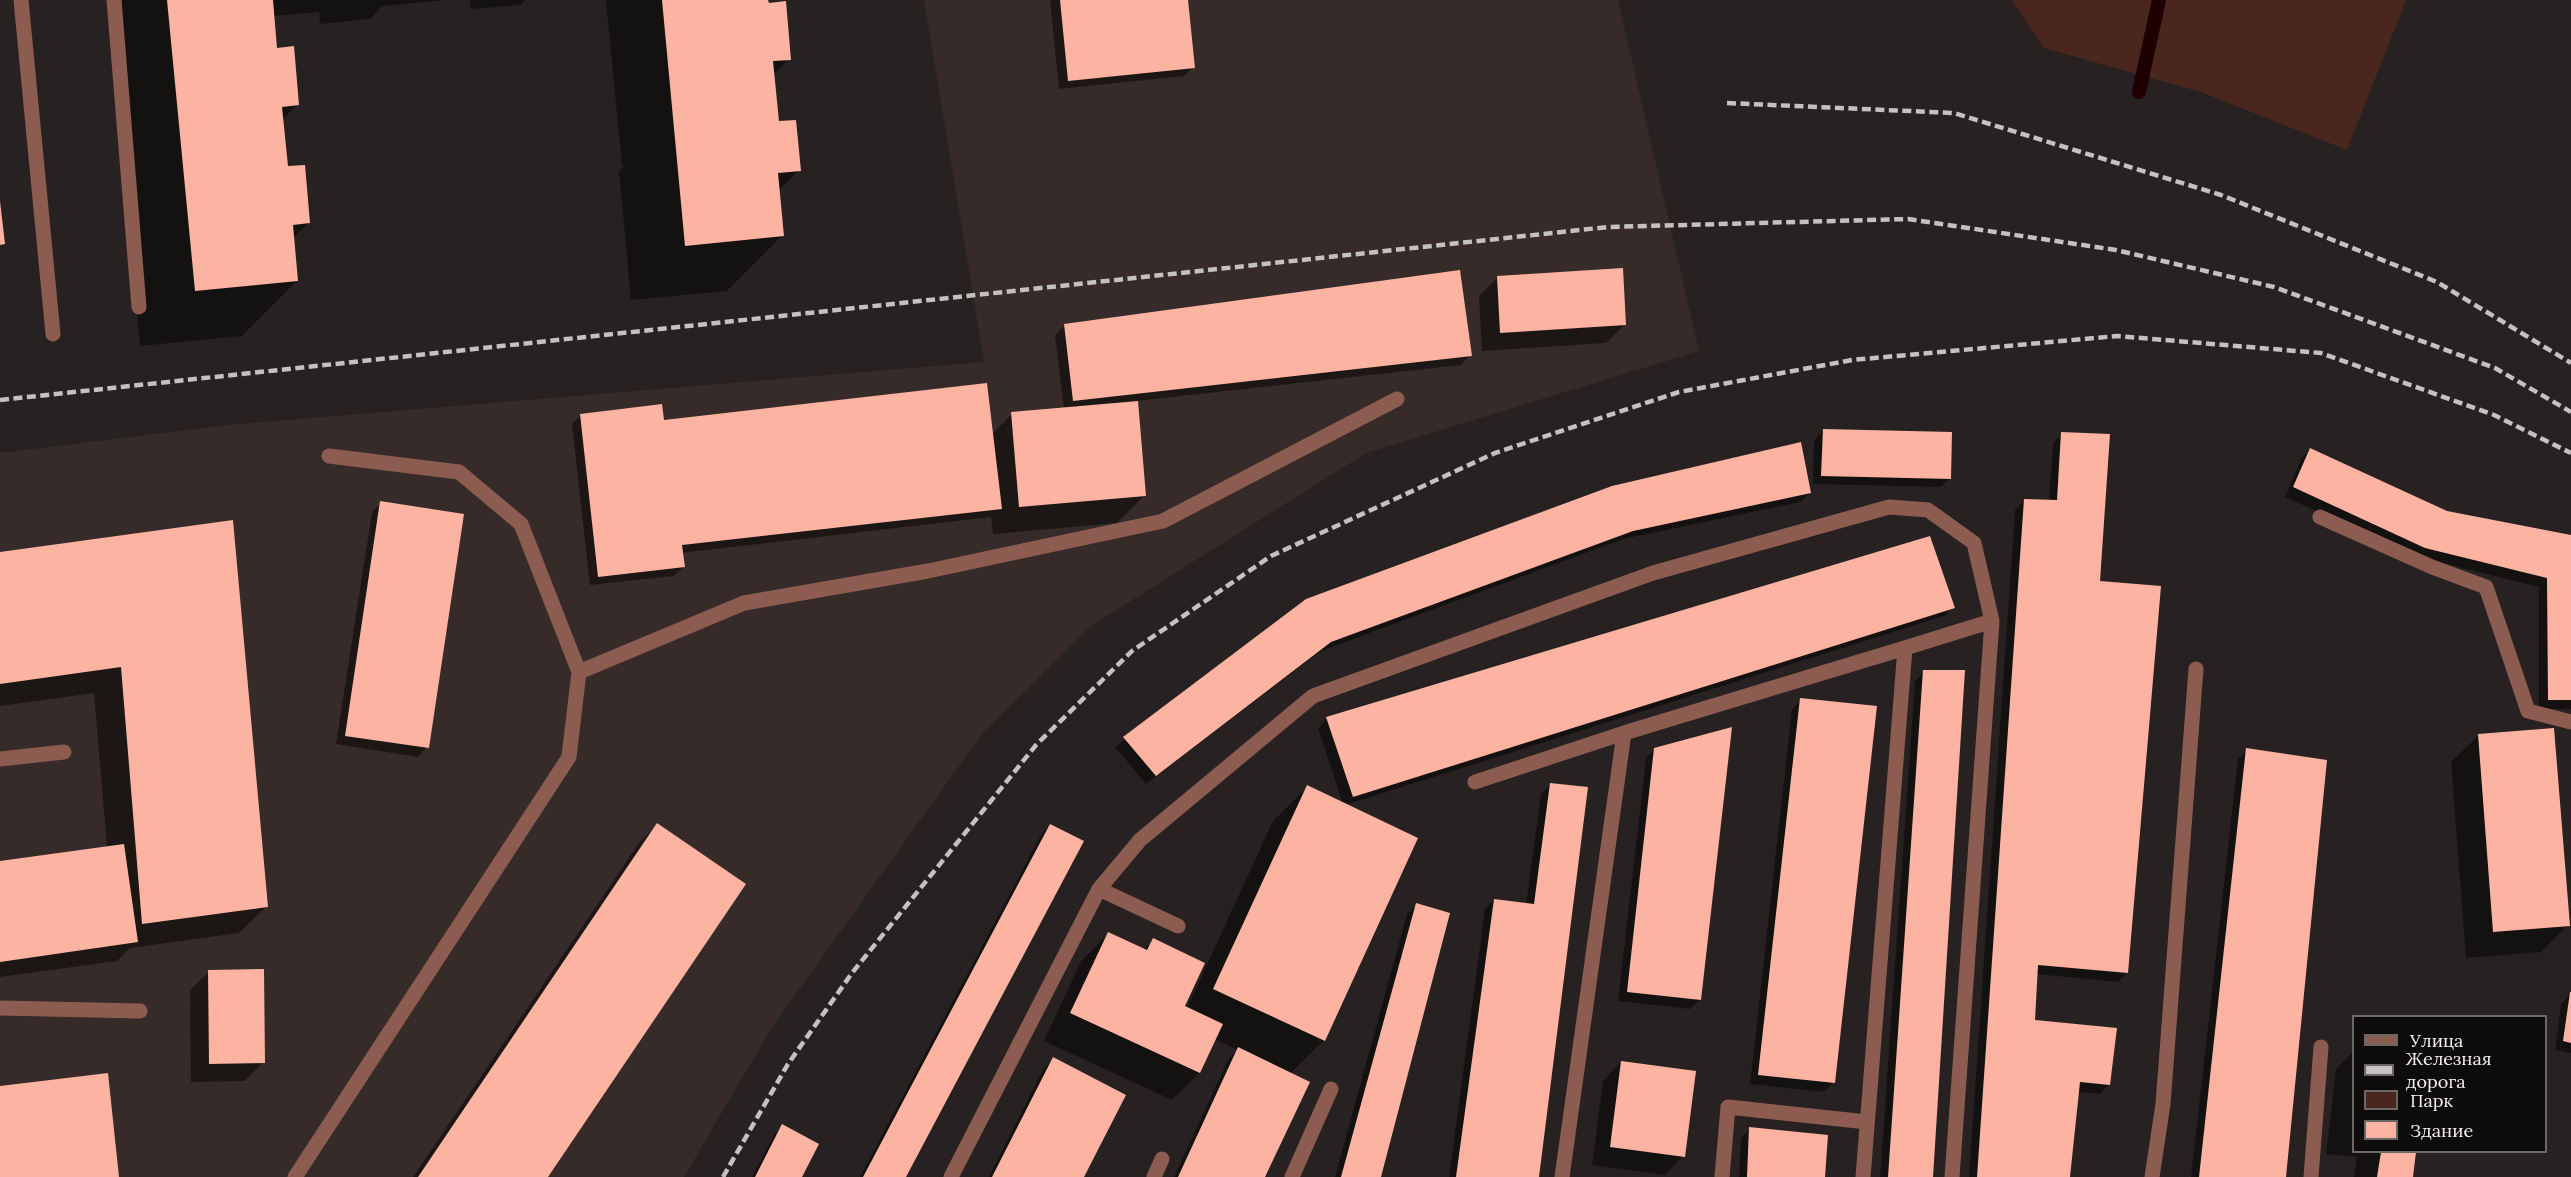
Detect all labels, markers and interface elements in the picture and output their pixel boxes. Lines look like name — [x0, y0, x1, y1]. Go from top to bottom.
legend — [2352, 1015, 2547, 1153]
text: Улица — [2410, 1029, 2463, 1052]
text: Железная дорога — [2406, 1047, 2492, 1093]
text: Парк — [2410, 1089, 2453, 1112]
text: Здание — [2410, 1119, 2473, 1142]

